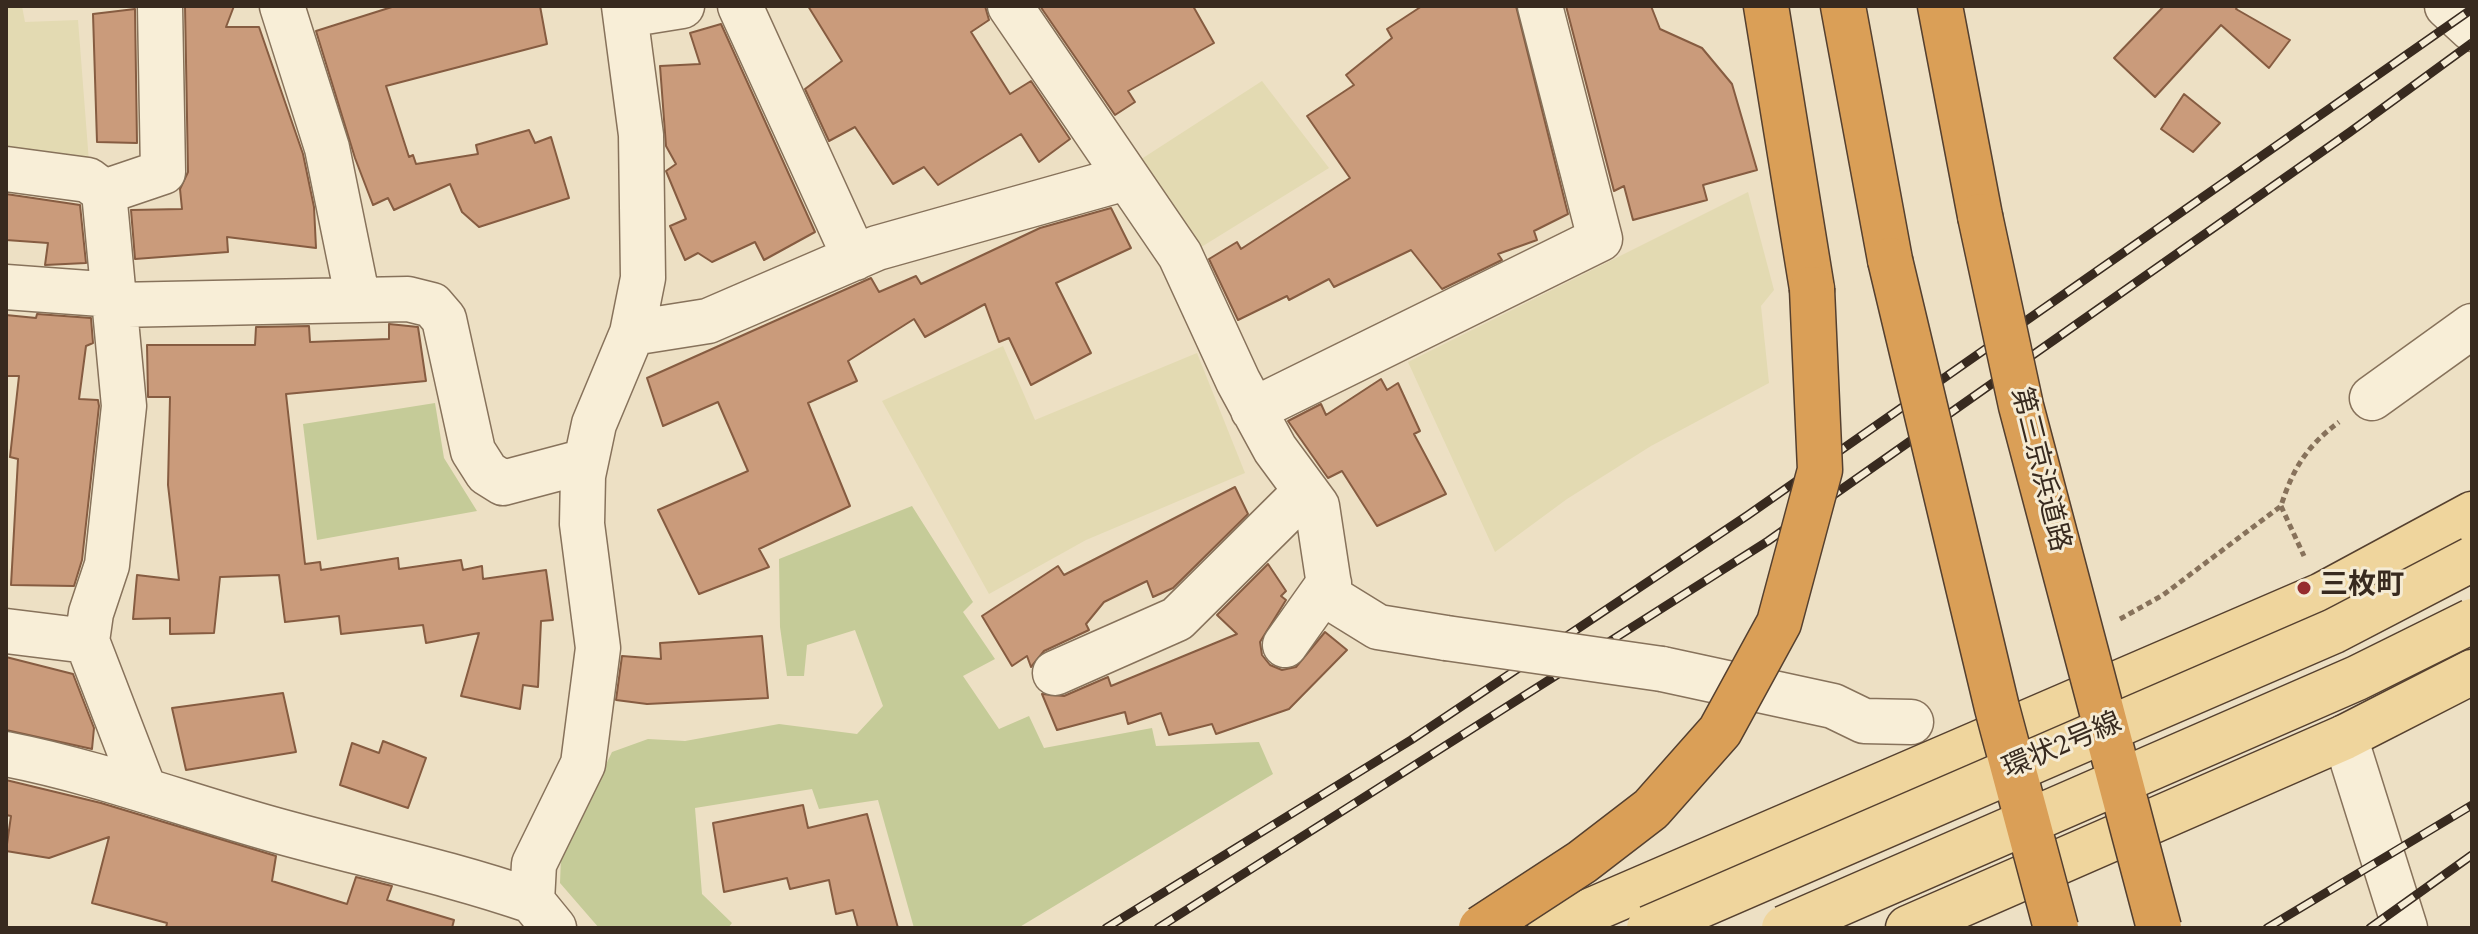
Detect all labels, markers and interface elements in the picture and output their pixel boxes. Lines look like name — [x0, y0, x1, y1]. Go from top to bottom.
street label: 第三京浜道路 — [2001, 384, 2075, 556]
place label: 三枚町 — [2320, 571, 2404, 605]
marker: 三枚町 — [2295, 579, 2313, 597]
street label: 環状2号線 — [1998, 708, 2128, 788]

